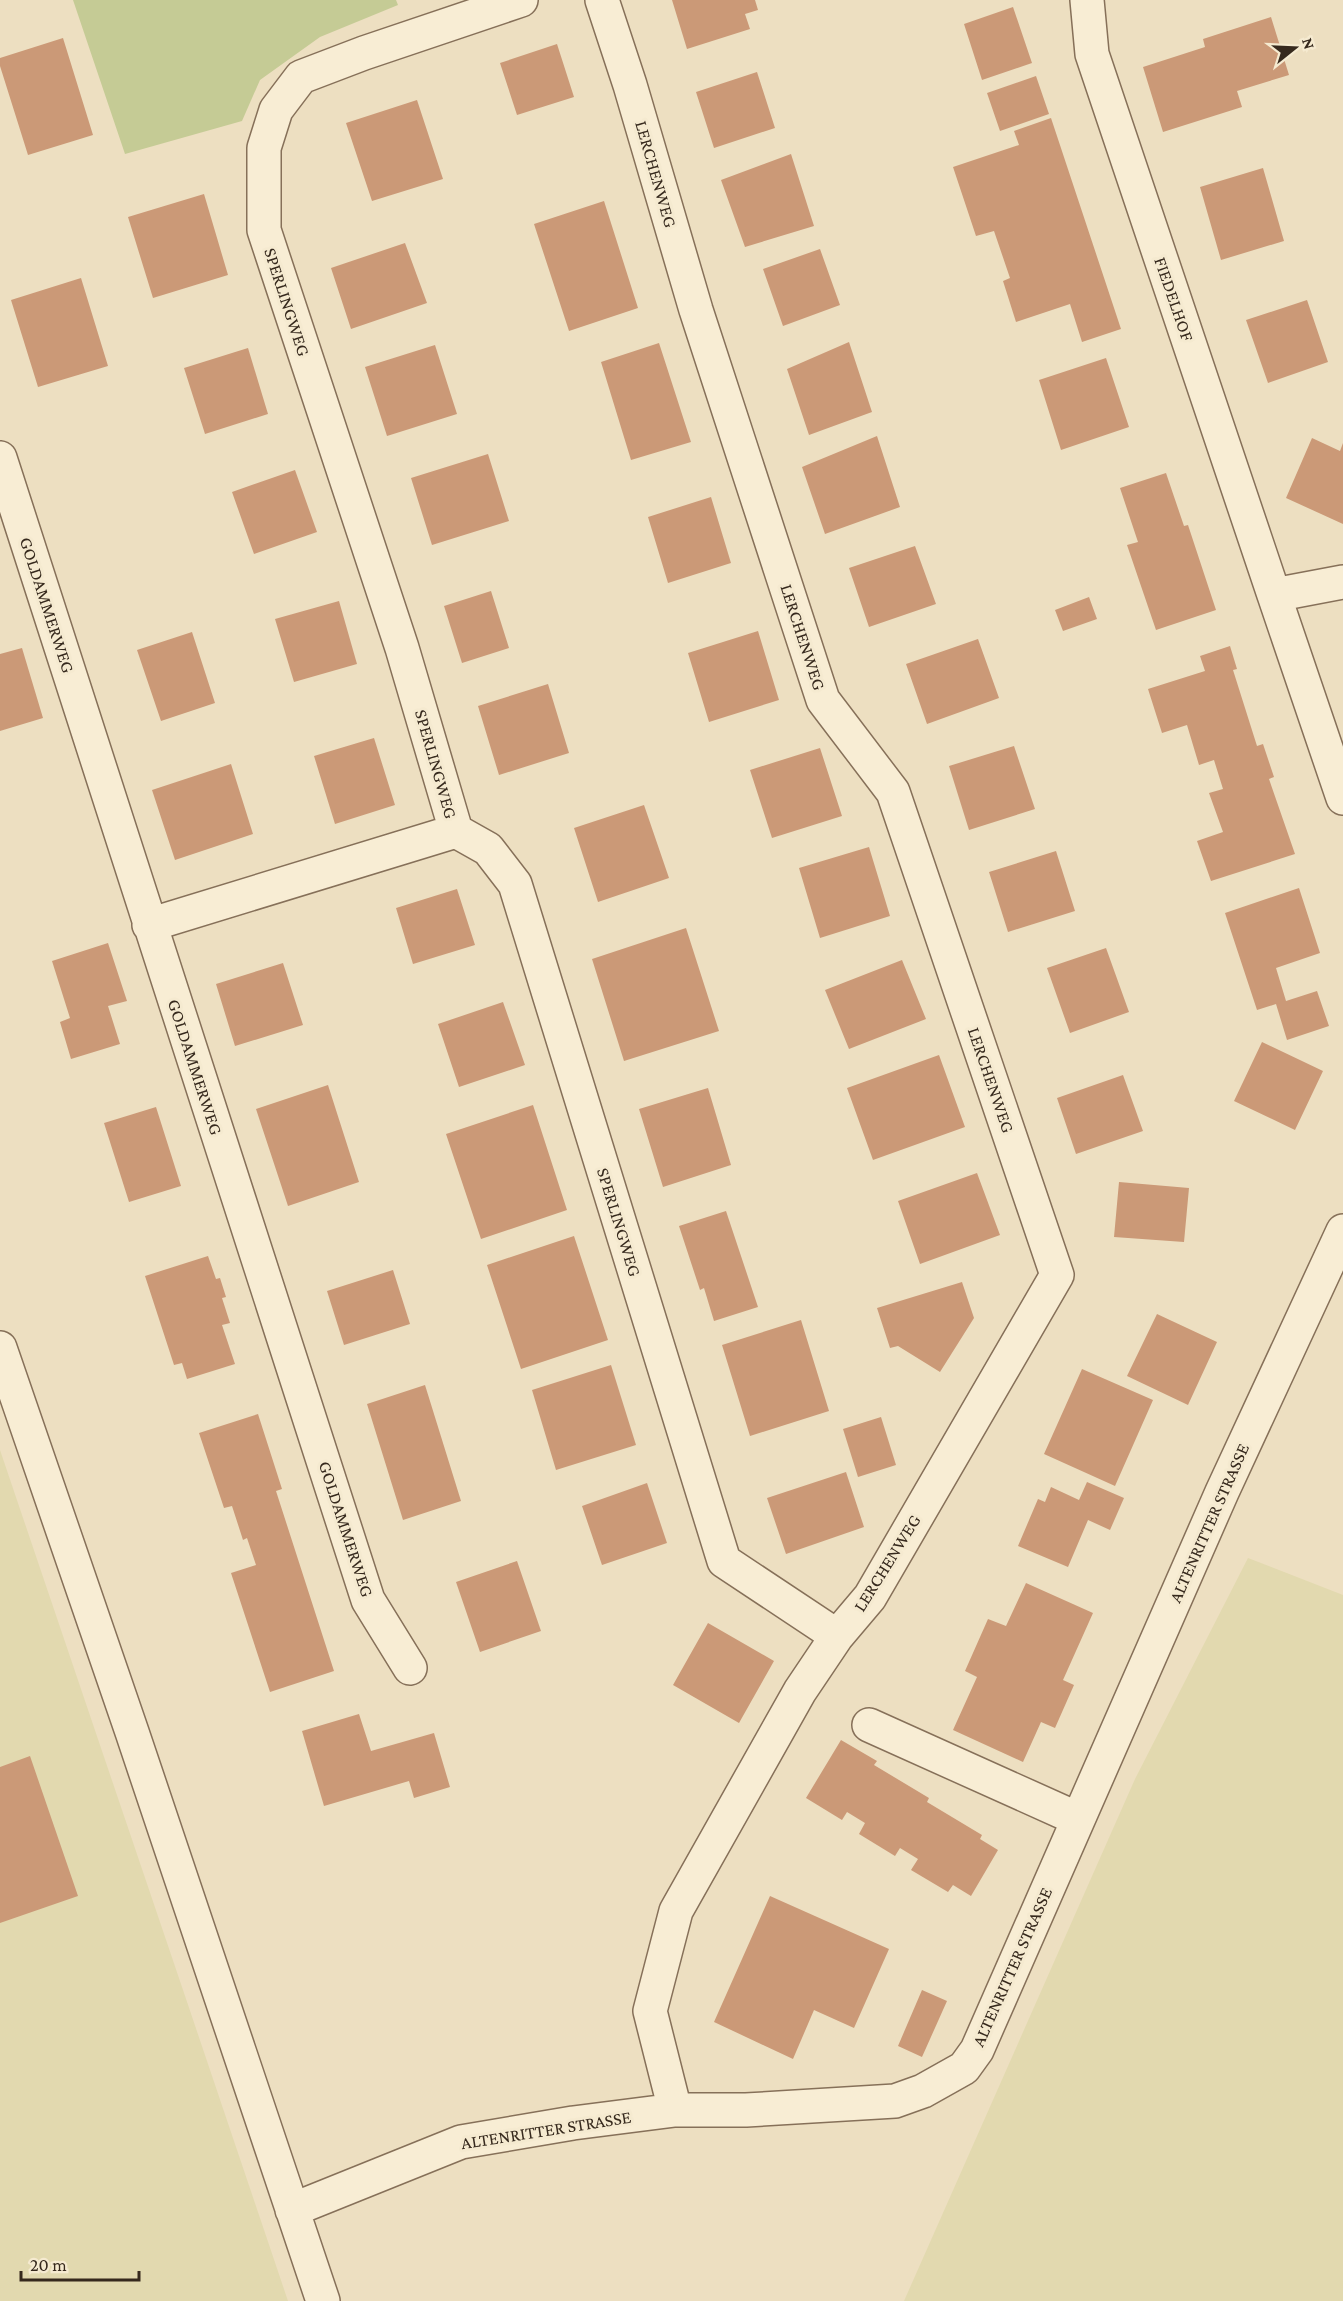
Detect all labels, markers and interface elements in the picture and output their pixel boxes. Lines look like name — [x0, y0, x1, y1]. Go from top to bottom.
north arrow — [1265, 18, 1325, 78]
text: N — [1299, 36, 1319, 51]
street label: LERCHENWEG — [631, 118, 681, 230]
street label: SPERLINGWEG — [260, 245, 314, 359]
street label: FIEDELHOF — [1150, 254, 1198, 344]
street label: GOLDAMMERWEG — [16, 535, 78, 675]
street label: LERCHENWEG — [776, 581, 830, 693]
street label: SPERLINGWEG — [411, 707, 461, 821]
street label: GOLDAMMERWEG — [164, 997, 226, 1137]
street label: LERCHENWEG — [964, 1025, 1018, 1135]
street label: SPERLINGWEG — [593, 1165, 645, 1279]
street label: ALTENRITTER STRASSE — [1165, 1440, 1253, 1606]
street label: GOLDAMMERWEG — [315, 1459, 377, 1599]
street label: LERCHENWEG — [849, 1511, 925, 1615]
street label: ALTENRITTER STRASSE — [968, 1884, 1056, 2050]
street label: ALTENRITTER STRASSE — [460, 2107, 633, 2153]
scale bar — [21, 2244, 140, 2282]
text: 20 m — [30, 2255, 67, 2275]

